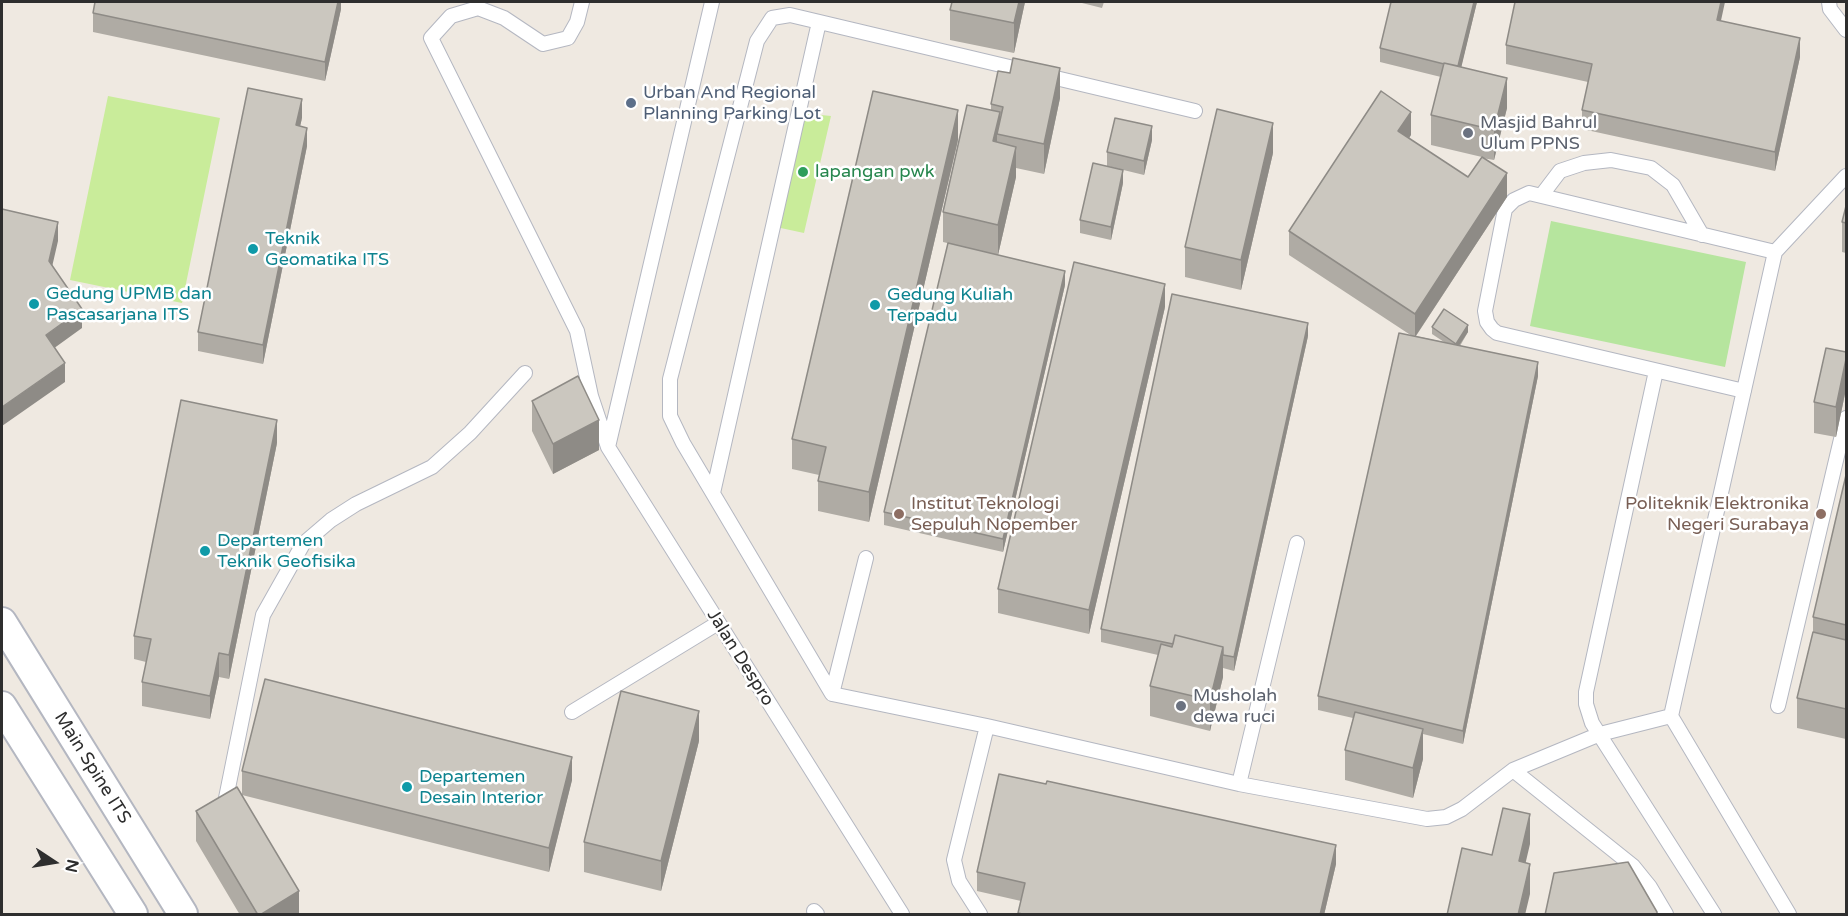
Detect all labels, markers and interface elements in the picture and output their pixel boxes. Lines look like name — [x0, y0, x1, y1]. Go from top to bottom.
place label: Urban And Regional Planning Parking Lot — [643, 82, 821, 124]
marker: Urban And Regional Planning Parking Lot — [624, 96, 638, 110]
place label: Masjid Bahrul Ulum PPNS — [1480, 112, 1597, 154]
marker: Masjid Bahrul Ulum PPNS — [1461, 126, 1475, 140]
place label: lapangan pwk — [815, 161, 934, 183]
marker: lapangan pwk — [796, 165, 810, 179]
place label: Teknik Geomatika ITS — [265, 228, 389, 270]
marker: Teknik Geomatika ITS — [246, 242, 260, 256]
place label: Gedung UPMB dan Pascasarjana ITS — [46, 283, 212, 326]
place label: Gedung Kuliah Terpadu — [887, 284, 1013, 326]
marker: Gedung UPMB dan Pascasarjana ITS — [27, 297, 41, 311]
marker: Gedung Kuliah Terpadu — [868, 298, 882, 312]
place label: Institut Teknologi Sepuluh Nopember — [911, 493, 1077, 536]
place label: Politeknik Elektronika Negeri Surabaya — [1625, 493, 1809, 536]
marker: Institut Teknologi Sepuluh Nopember — [892, 507, 906, 521]
marker: Politeknik Elektronika Negeri Surabaya — [1814, 507, 1828, 521]
place label: Departemen Teknik Geofisika — [217, 530, 356, 572]
marker: Departemen Teknik Geofisika — [198, 544, 212, 558]
street label: Jalan Despro — [702, 606, 778, 710]
place label: Musholah dewa ruci — [1193, 685, 1277, 728]
marker: Musholah dewa ruci — [1174, 699, 1188, 713]
street label: Main Spine ITS — [49, 708, 135, 828]
place label: Departemen Desain Interior — [419, 766, 543, 808]
marker: Departemen Desain Interior — [400, 780, 414, 794]
north arrow — [24, 832, 84, 892]
text: N — [60, 857, 83, 874]

